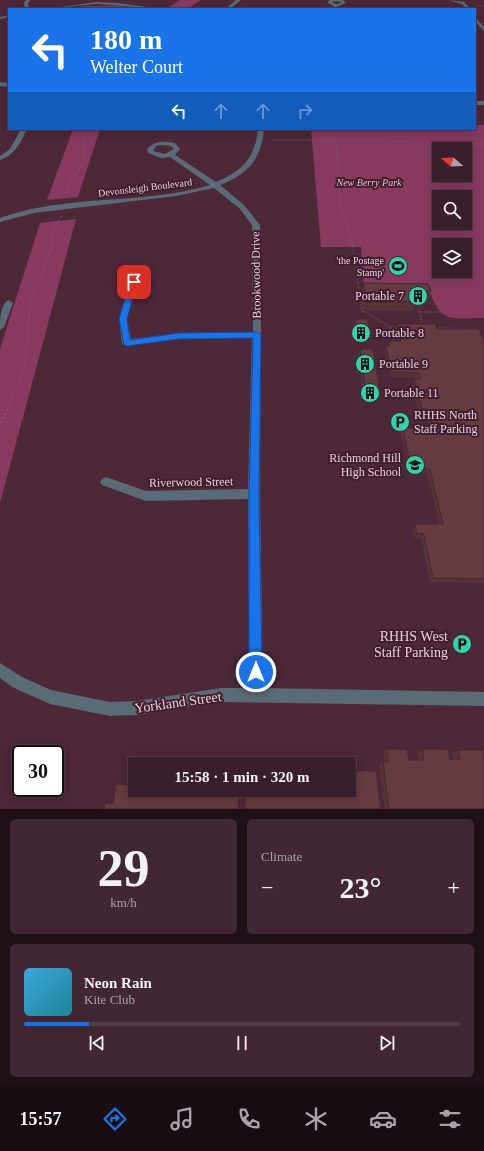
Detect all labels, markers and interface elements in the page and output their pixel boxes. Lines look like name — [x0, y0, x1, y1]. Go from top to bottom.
icon: left — [24, 24, 76, 76]
text: 180 m — [90, 24, 162, 55]
text: Welter Court — [90, 57, 183, 77]
icon: left — [168, 100, 190, 122]
icon: ahead — [210, 100, 232, 122]
icon: ahead — [252, 100, 274, 122]
icon: right — [294, 100, 316, 122]
north arrow — [432, 142, 472, 182]
map controls — [432, 142, 472, 278]
street label: Devonsleigh Boulevard — [97, 176, 193, 199]
park label: New Berry Park — [336, 177, 402, 188]
button: search — [432, 190, 472, 230]
street label: Brookwood Drive — [248, 231, 264, 319]
button: layers — [432, 238, 472, 278]
place label: 'the Postage Stamp' — [336, 255, 385, 278]
sports icon: 'the Postage Stamp' — [387, 255, 409, 277]
pin — [117, 265, 151, 299]
icon: arrive — [123, 271, 145, 293]
building icon: Portable 7 — [407, 285, 429, 307]
place label: Portable 7 — [355, 289, 404, 303]
building icon: Portable 8 — [350, 322, 372, 344]
place label: Portable 8 — [375, 326, 424, 340]
building icon: Portable 9 — [354, 353, 376, 375]
place label: Portable 9 — [379, 357, 428, 371]
building icon: Portable 11 — [359, 382, 381, 404]
place label: Portable 11 — [384, 386, 439, 400]
place label: RHHS North Staff Parking — [414, 408, 477, 436]
parking icon: RHHS North Staff Parking — [389, 411, 411, 433]
place label: Richmond Hill High School — [329, 451, 402, 479]
school or university icon: Richmond Hill High School — [404, 454, 426, 476]
street label: Riverwood Street — [149, 474, 234, 490]
place label: RHHS West Staff Parking — [374, 629, 448, 660]
parking icon: RHHS West Staff Parking — [451, 633, 473, 655]
position arrow — [235, 651, 277, 693]
street label: Yorkland Street — [134, 689, 223, 716]
speed limit sign: 30 — [12, 745, 64, 797]
text: 15:58 · 1 min · 320 m — [175, 769, 310, 785]
text: 29 — [98, 840, 150, 897]
text: Climate — [261, 849, 302, 864]
text: 23° — [340, 871, 382, 904]
text: − — [261, 875, 273, 900]
text: + — [448, 875, 460, 900]
text: km/h — [110, 895, 137, 910]
text: Neon Rain — [84, 975, 152, 991]
text: Kite Club — [84, 992, 135, 1007]
icon: previous — [86, 1032, 108, 1054]
icon: pause — [231, 1032, 253, 1054]
icon: next — [376, 1032, 398, 1054]
icon: directions — [101, 1105, 129, 1133]
icon: music — [168, 1105, 196, 1133]
icon: phone — [235, 1105, 263, 1133]
icon: climate — [302, 1105, 330, 1133]
icon: car — [369, 1105, 397, 1133]
icon: filters — [436, 1105, 464, 1133]
text: 15:57 — [20, 1109, 62, 1129]

